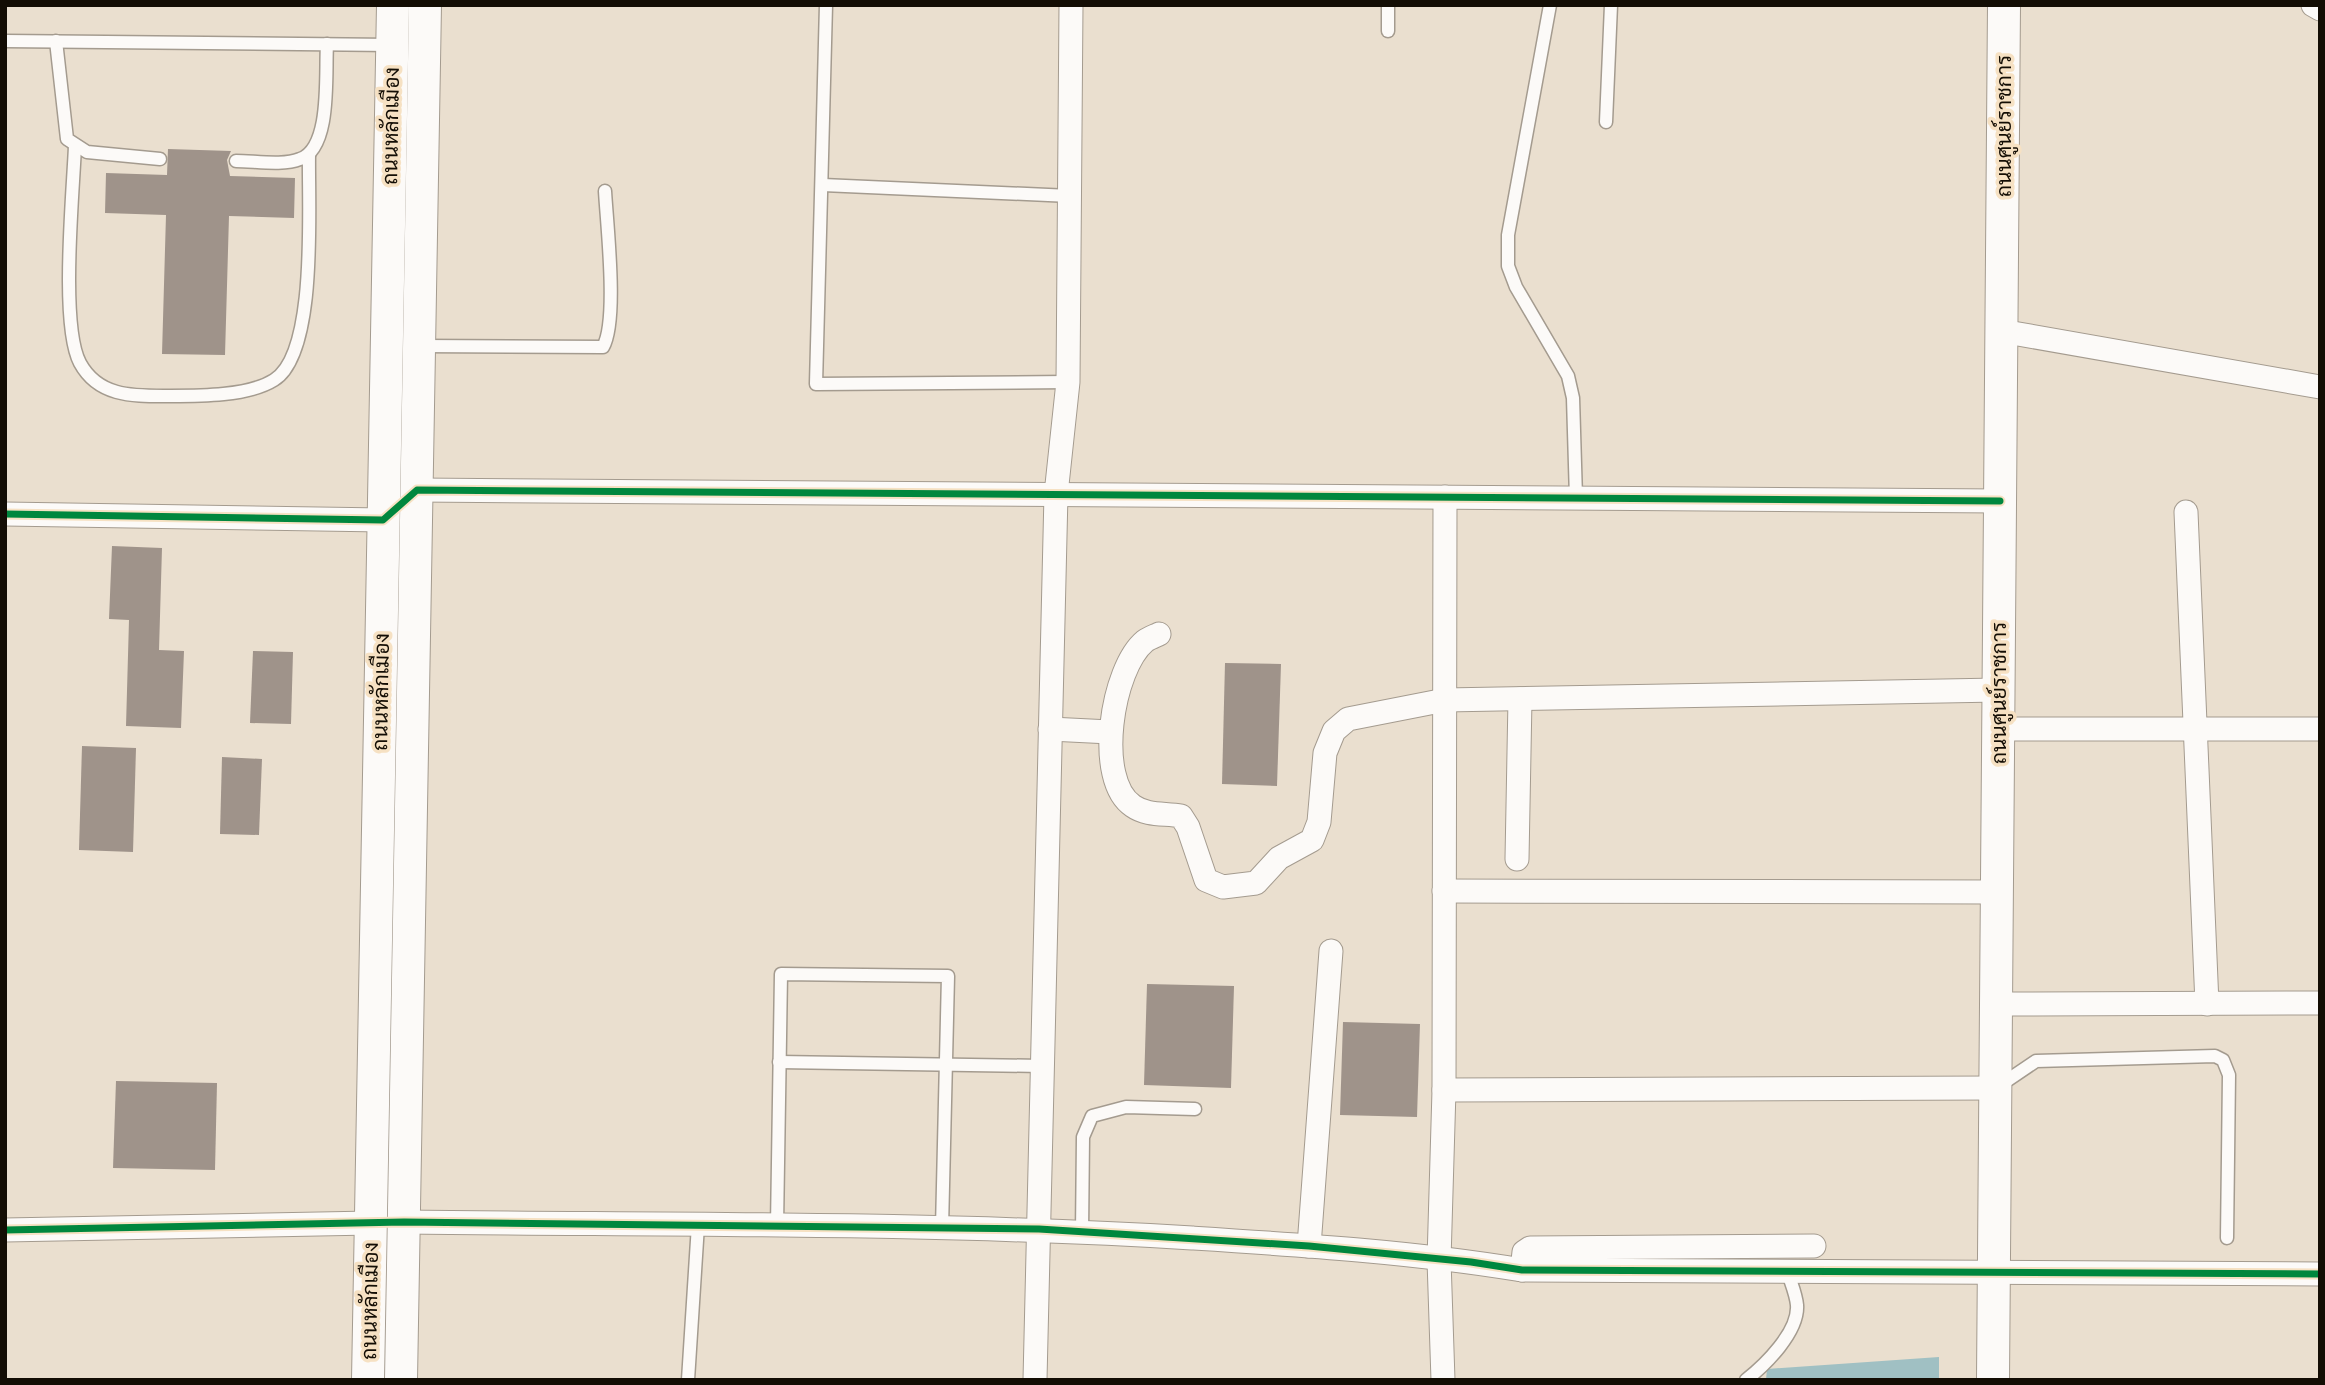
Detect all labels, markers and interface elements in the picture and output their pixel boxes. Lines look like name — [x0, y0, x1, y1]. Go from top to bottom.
street label: ถนนศูนย์ราชการ — [1990, 55, 2019, 197]
street label: ถนนหลักเมือง — [376, 67, 404, 185]
street label: ถนนศูนย์ราชการ — [1985, 622, 2014, 764]
street label: ถนนหลักเมือง — [366, 633, 394, 751]
street label: ถนนหลักเมือง — [355, 1242, 383, 1360]

